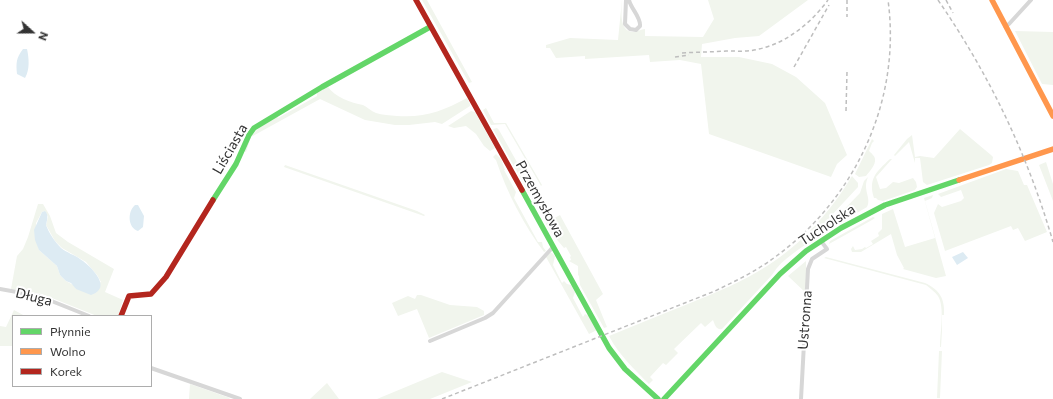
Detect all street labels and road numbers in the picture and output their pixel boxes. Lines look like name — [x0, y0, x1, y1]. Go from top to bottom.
street label: Liściasta — [209, 121, 251, 177]
street label: Przemysłowa — [512, 158, 568, 240]
street label: Tucholska — [796, 201, 858, 249]
street label: Długa — [14, 284, 54, 310]
street label: Ustronna — [795, 290, 815, 350]

